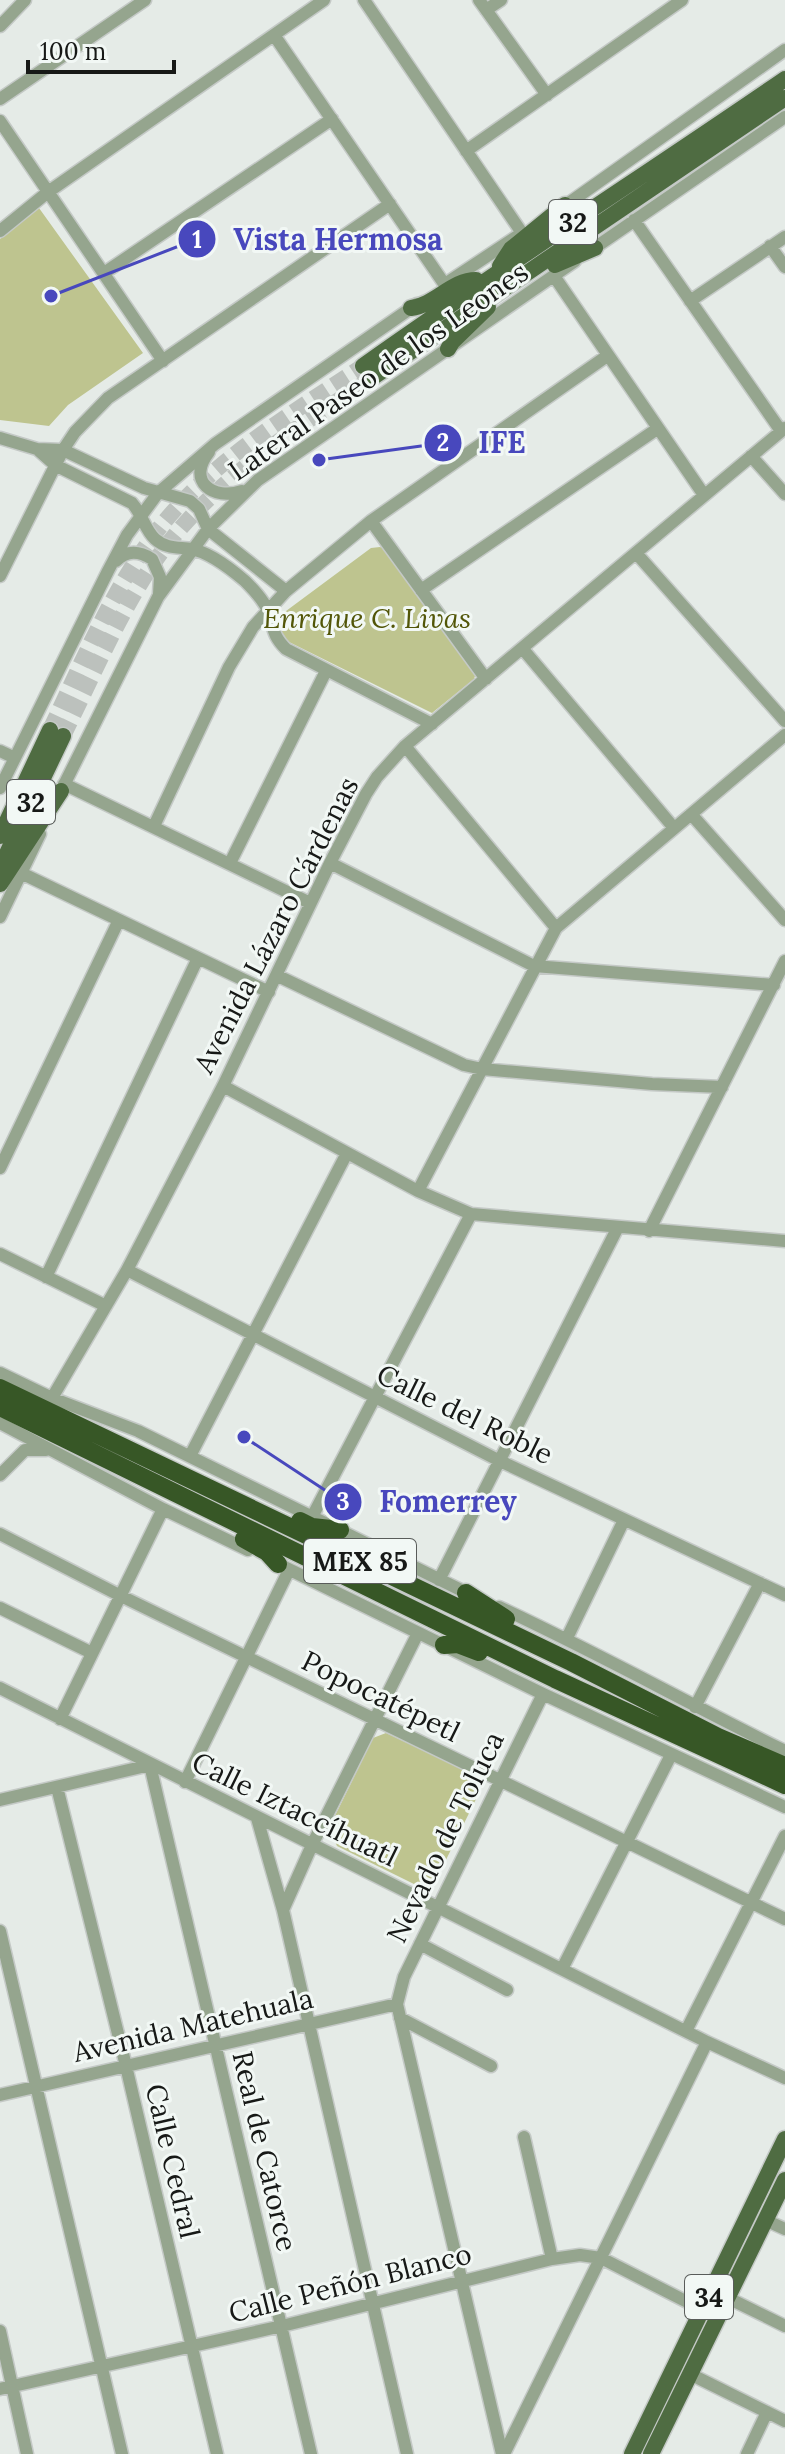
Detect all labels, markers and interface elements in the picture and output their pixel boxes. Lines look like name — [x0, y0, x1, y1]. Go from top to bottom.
scale bar — [28, 24, 174, 74]
text: 100 m — [40, 36, 106, 67]
road number: 32 — [549, 200, 597, 244]
callout: Vista Hermosa — [177, 212, 459, 266]
text: Vista Hermosa — [233, 220, 443, 258]
text: 1 — [192, 224, 202, 255]
street label: Lateral Paseo de los Leones — [221, 254, 535, 488]
callout: IFE — [423, 416, 542, 470]
text: IFE — [478, 423, 526, 461]
text: 2 — [437, 427, 449, 458]
park label: Enrique C. Livas — [263, 600, 471, 636]
street label: Avenida Lázaro Cárdenas — [185, 771, 366, 1080]
road number: 32 — [7, 780, 55, 824]
street label: Calle del Roble — [371, 1356, 559, 1472]
callout: Fomerrey — [323, 1475, 533, 1529]
text: Fomerrey — [379, 1482, 517, 1521]
text: 3 — [336, 1486, 350, 1517]
road number: MEX 85 — [304, 1539, 416, 1583]
street label: Popocatépetl — [296, 1642, 466, 1750]
street label: Nevado de Toluca — [378, 1725, 512, 1949]
street label: Calle Iztaccíhuatl — [186, 1744, 404, 1874]
street label: Avenida Matehuala — [68, 1980, 317, 2070]
street label: Real de Catorce — [225, 2048, 305, 2254]
street label: Calle Cedral — [138, 2080, 208, 2242]
street label: Calle Peñón Blanco — [225, 2235, 475, 2331]
road number: 34 — [685, 2275, 733, 2319]

